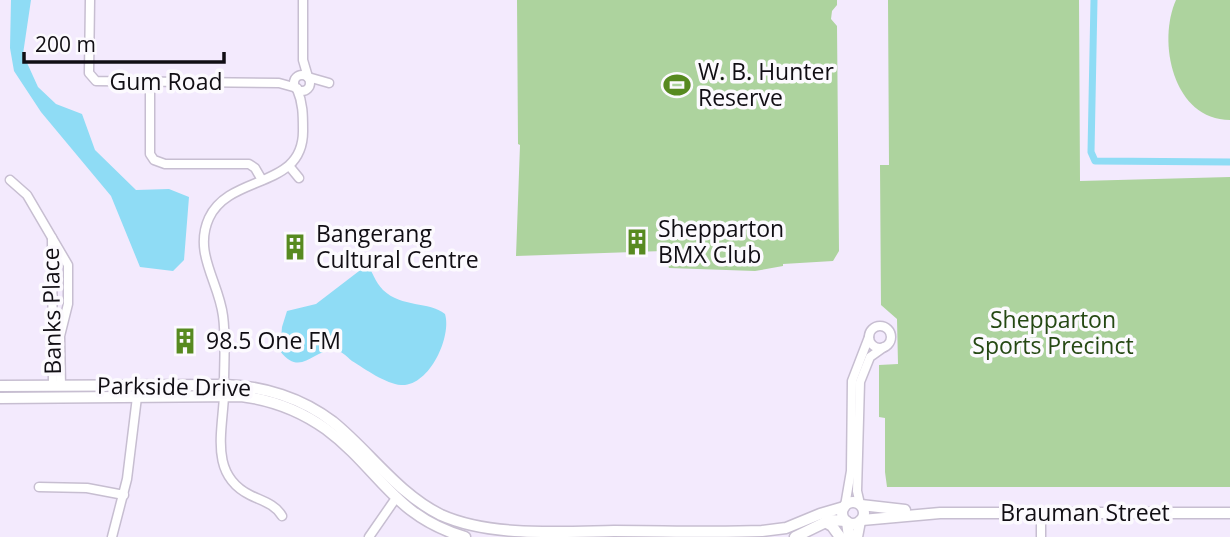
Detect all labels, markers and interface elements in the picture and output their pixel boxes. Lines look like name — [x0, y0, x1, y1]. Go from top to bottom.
scale bar — [24, 21, 224, 65]
text: 200 m — [35, 30, 96, 58]
place label: W. B. Hunter Reserve — [698, 55, 834, 113]
street label: Gum Road — [110, 65, 222, 97]
sports icon: W. B. Hunter Reserve — [662, 70, 692, 100]
place label: Shepparton BMX Club — [658, 212, 784, 270]
place label: Bangerang Cultural Centre — [316, 217, 479, 275]
building icon: Shepparton BMX Club — [622, 227, 652, 257]
building icon: Bangerang Cultural Centre — [280, 232, 310, 262]
street label: Banks Place — [34, 247, 68, 375]
park label: Shepparton Sports Precinct — [972, 303, 1134, 361]
place label: 98.5 One FM — [206, 324, 341, 356]
building icon: 98.5 One FM — [170, 326, 200, 356]
street label: Parkside Drive — [97, 369, 251, 403]
street label: Brauman Street — [1000, 496, 1170, 528]

